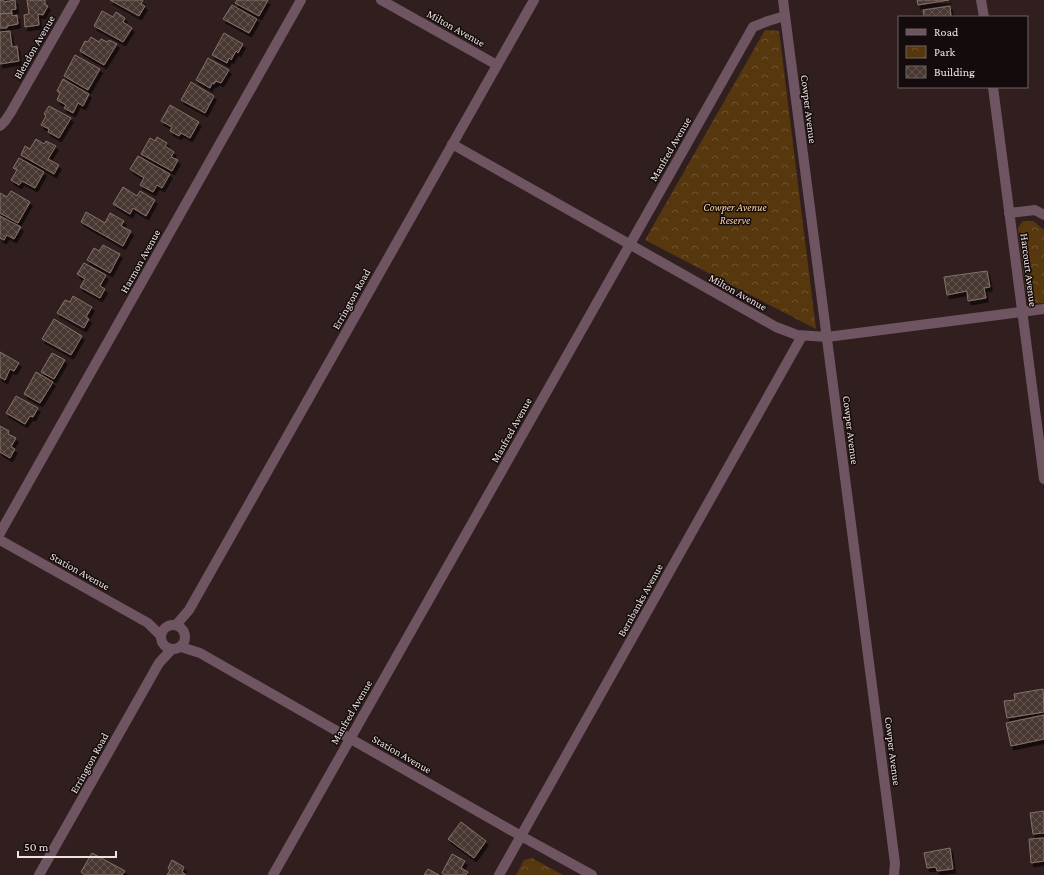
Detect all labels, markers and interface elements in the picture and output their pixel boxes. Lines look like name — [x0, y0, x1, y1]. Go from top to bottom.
street label: Milton Avenue — [425, 7, 487, 49]
street label: Blendon Avenue — [11, 13, 57, 81]
legend — [898, 16, 1028, 88]
text: Road — [934, 25, 959, 39]
text: Park — [934, 45, 956, 59]
text: Building — [934, 65, 975, 79]
street label: Cowper Avenue — [798, 74, 819, 144]
street label: Manfred Avenue — [647, 115, 693, 183]
park label: Cowper Avenue Reserve — [703, 201, 768, 226]
street label: Harmon Avenue — [118, 227, 163, 295]
street label: Harcourt Avenue — [1019, 233, 1039, 308]
street label: Errington Road — [329, 267, 374, 332]
street label: Milton Avenue — [707, 271, 769, 313]
street label: Manfred Avenue — [488, 395, 534, 464]
street label: Cowper Avenue — [840, 395, 861, 465]
street label: Station Avenue — [48, 550, 112, 592]
street label: Bernbanks Avenue — [615, 561, 665, 638]
street label: Manfred Avenue — [328, 678, 374, 746]
street label: Cowper Avenue — [882, 716, 903, 786]
street label: Errington Road — [67, 731, 112, 796]
street label: Station Avenue — [370, 732, 434, 776]
scale bar — [18, 833, 116, 859]
text: 50 m — [24, 840, 49, 854]

